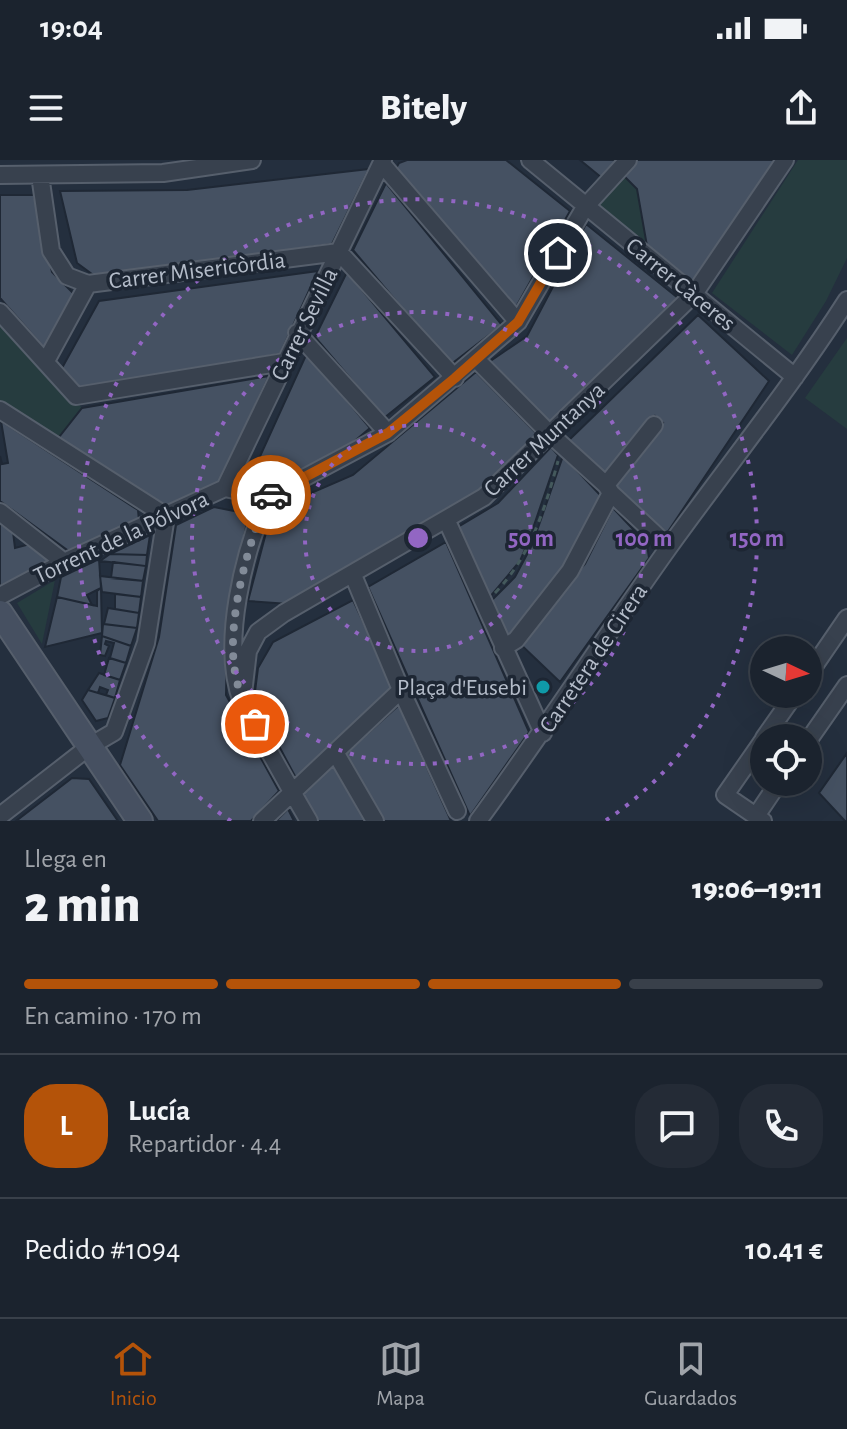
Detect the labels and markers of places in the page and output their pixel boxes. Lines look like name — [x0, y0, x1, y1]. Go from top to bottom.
pin — [524, 219, 592, 287]
centre of rings — [404, 524, 432, 552]
place label: Plaça d'Eusebi — [397, 676, 527, 700]
marker: Plaça d'Eusebi — [534, 678, 552, 696]
pin — [221, 690, 289, 758]

